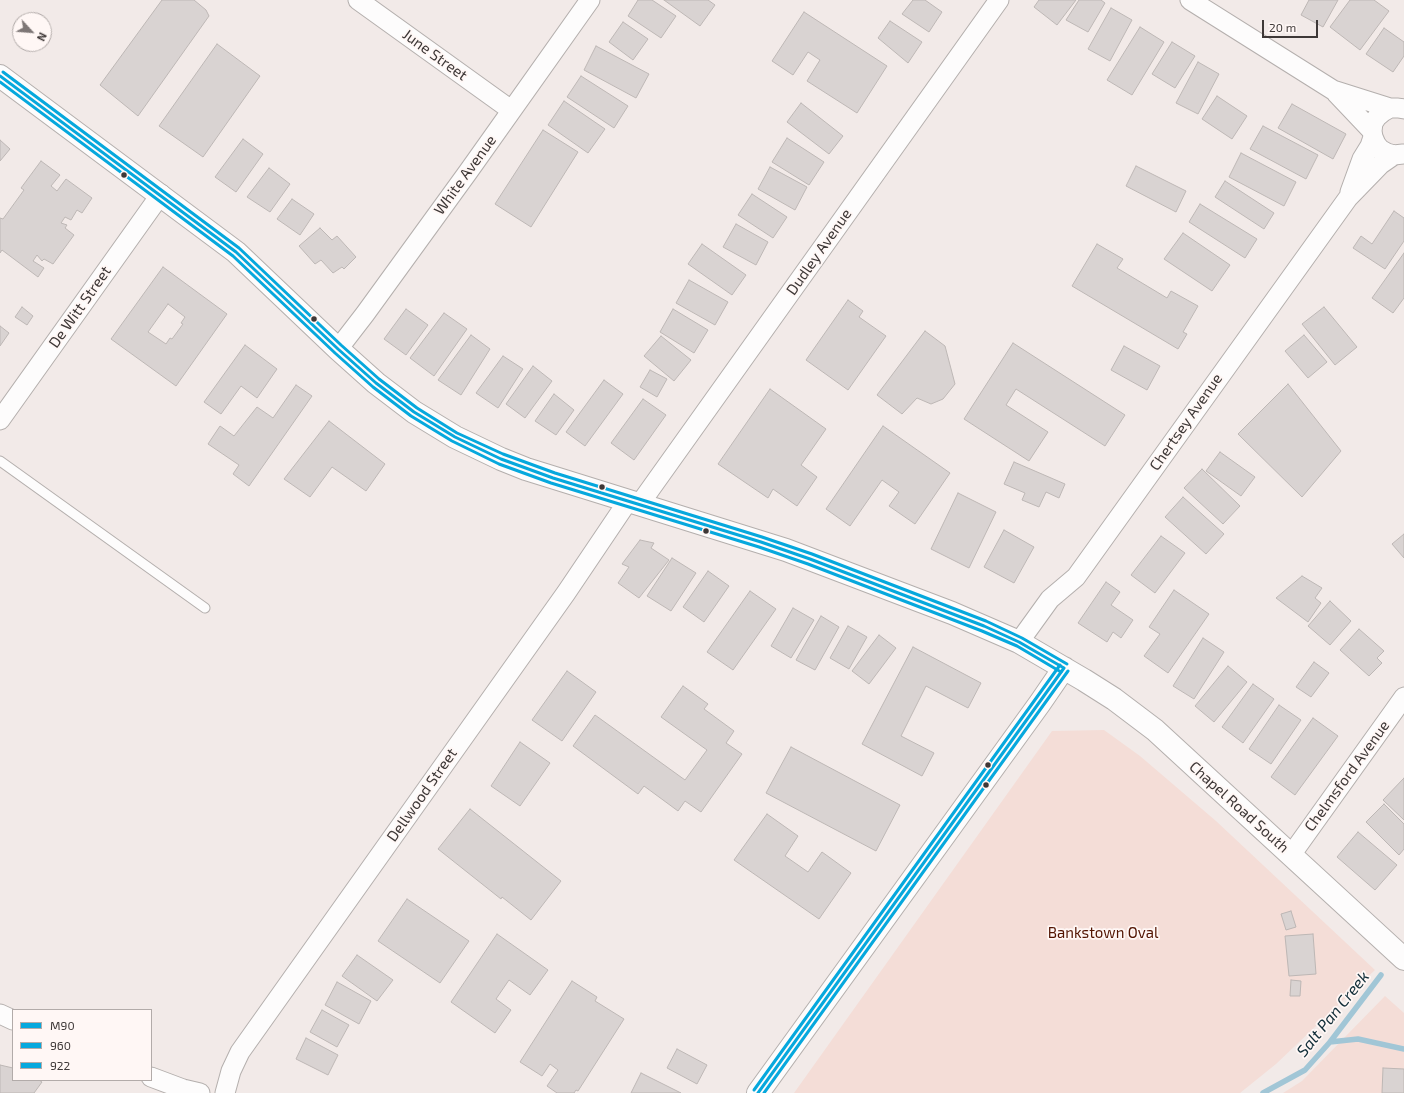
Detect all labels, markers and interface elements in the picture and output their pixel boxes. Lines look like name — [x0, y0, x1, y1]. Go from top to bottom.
north arrow — [12, 12, 52, 52]
scale bar — [1264, 12, 1320, 38]
text: 20 m — [1269, 20, 1296, 34]
street label: June Street — [399, 26, 471, 84]
text: N — [35, 31, 50, 43]
street label: White Avenue — [430, 132, 500, 218]
unlabelled marker — [119, 170, 129, 180]
street label: Dudley Avenue — [783, 205, 855, 299]
street label: De Witt Street — [45, 263, 115, 351]
unlabelled marker — [309, 314, 319, 324]
street label: Chertsey Avenue — [1146, 370, 1226, 474]
unlabelled marker — [597, 482, 607, 492]
unlabelled marker — [701, 526, 711, 536]
street label: Chelmsford Avenue — [1301, 717, 1393, 835]
street label: Dellwood Street — [383, 745, 461, 845]
street label: Chapel Road South — [1185, 758, 1293, 856]
unlabelled marker — [983, 760, 993, 770]
unlabelled marker — [981, 780, 991, 790]
park label: Bankstown Oval — [1048, 924, 1158, 942]
water label: Salt Pan Creek — [1293, 967, 1373, 1061]
legend — [12, 1009, 152, 1081]
text: M90 — [50, 1018, 75, 1032]
text: 960 — [50, 1038, 71, 1052]
text: 922 — [50, 1058, 70, 1072]

